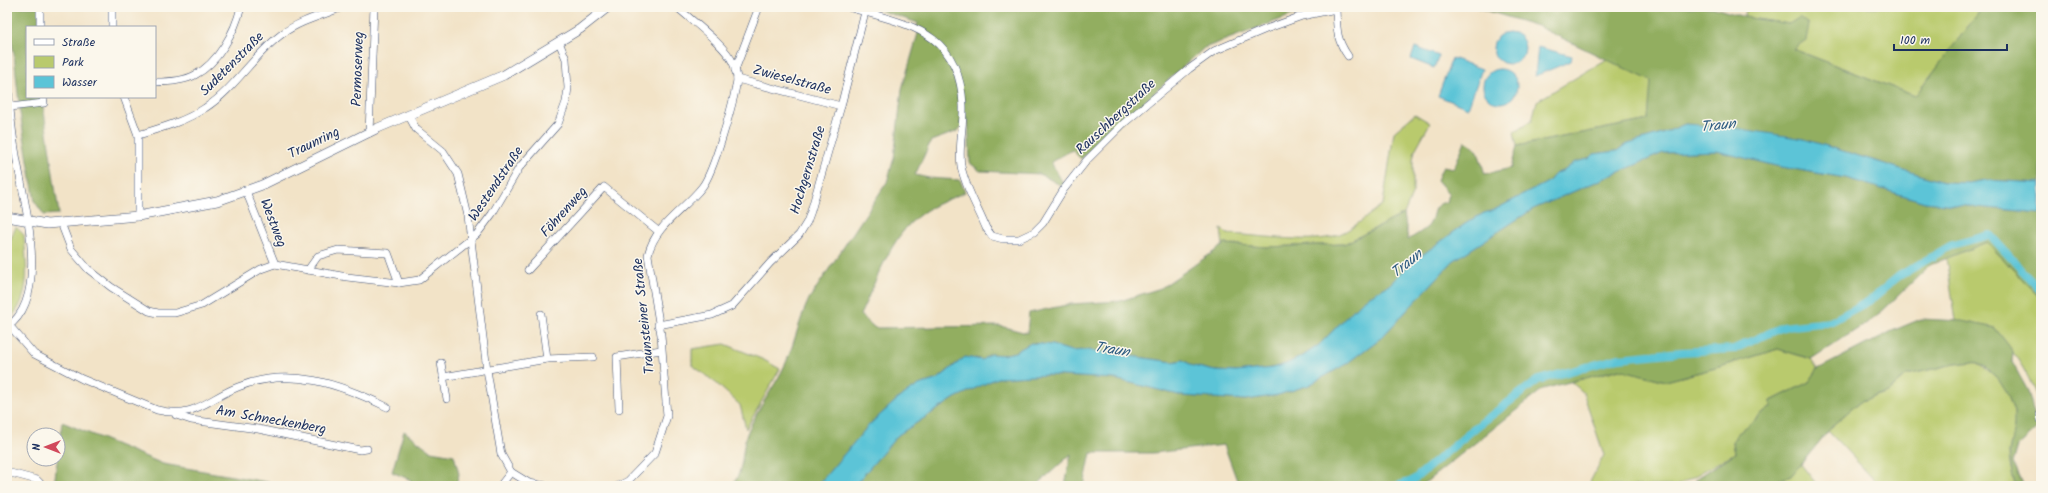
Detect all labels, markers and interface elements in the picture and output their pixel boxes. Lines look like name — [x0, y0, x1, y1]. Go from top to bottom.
legend — [26, 26, 156, 98]
street label: Sudetenstraße — [195, 26, 270, 101]
scale bar — [1894, 26, 2007, 52]
street label: Permoserweg — [346, 31, 370, 107]
text: 100 m — [1900, 31, 1931, 50]
text: Straße — [62, 33, 96, 52]
text: Park — [62, 53, 84, 72]
street label: Zwieselstraße — [750, 59, 834, 101]
text: Wasser — [62, 73, 98, 92]
street label: Rauschbergstraße — [1071, 73, 1162, 160]
water label: Traun — [1699, 112, 1738, 140]
street label: Traunring — [284, 121, 344, 165]
street label: Hochgernstraße — [784, 122, 832, 217]
street label: Westendstraße — [463, 141, 530, 226]
street label: Föhrenweg — [535, 182, 593, 242]
street label: Westweg — [254, 195, 292, 251]
water label: Traun — [1386, 243, 1429, 284]
street label: Traunsteiner Straße — [627, 256, 661, 375]
water label: Traun — [1093, 335, 1132, 365]
street label: Am Schneckenberg — [214, 399, 328, 441]
north arrow — [26, 427, 66, 467]
text: N — [28, 443, 46, 450]

